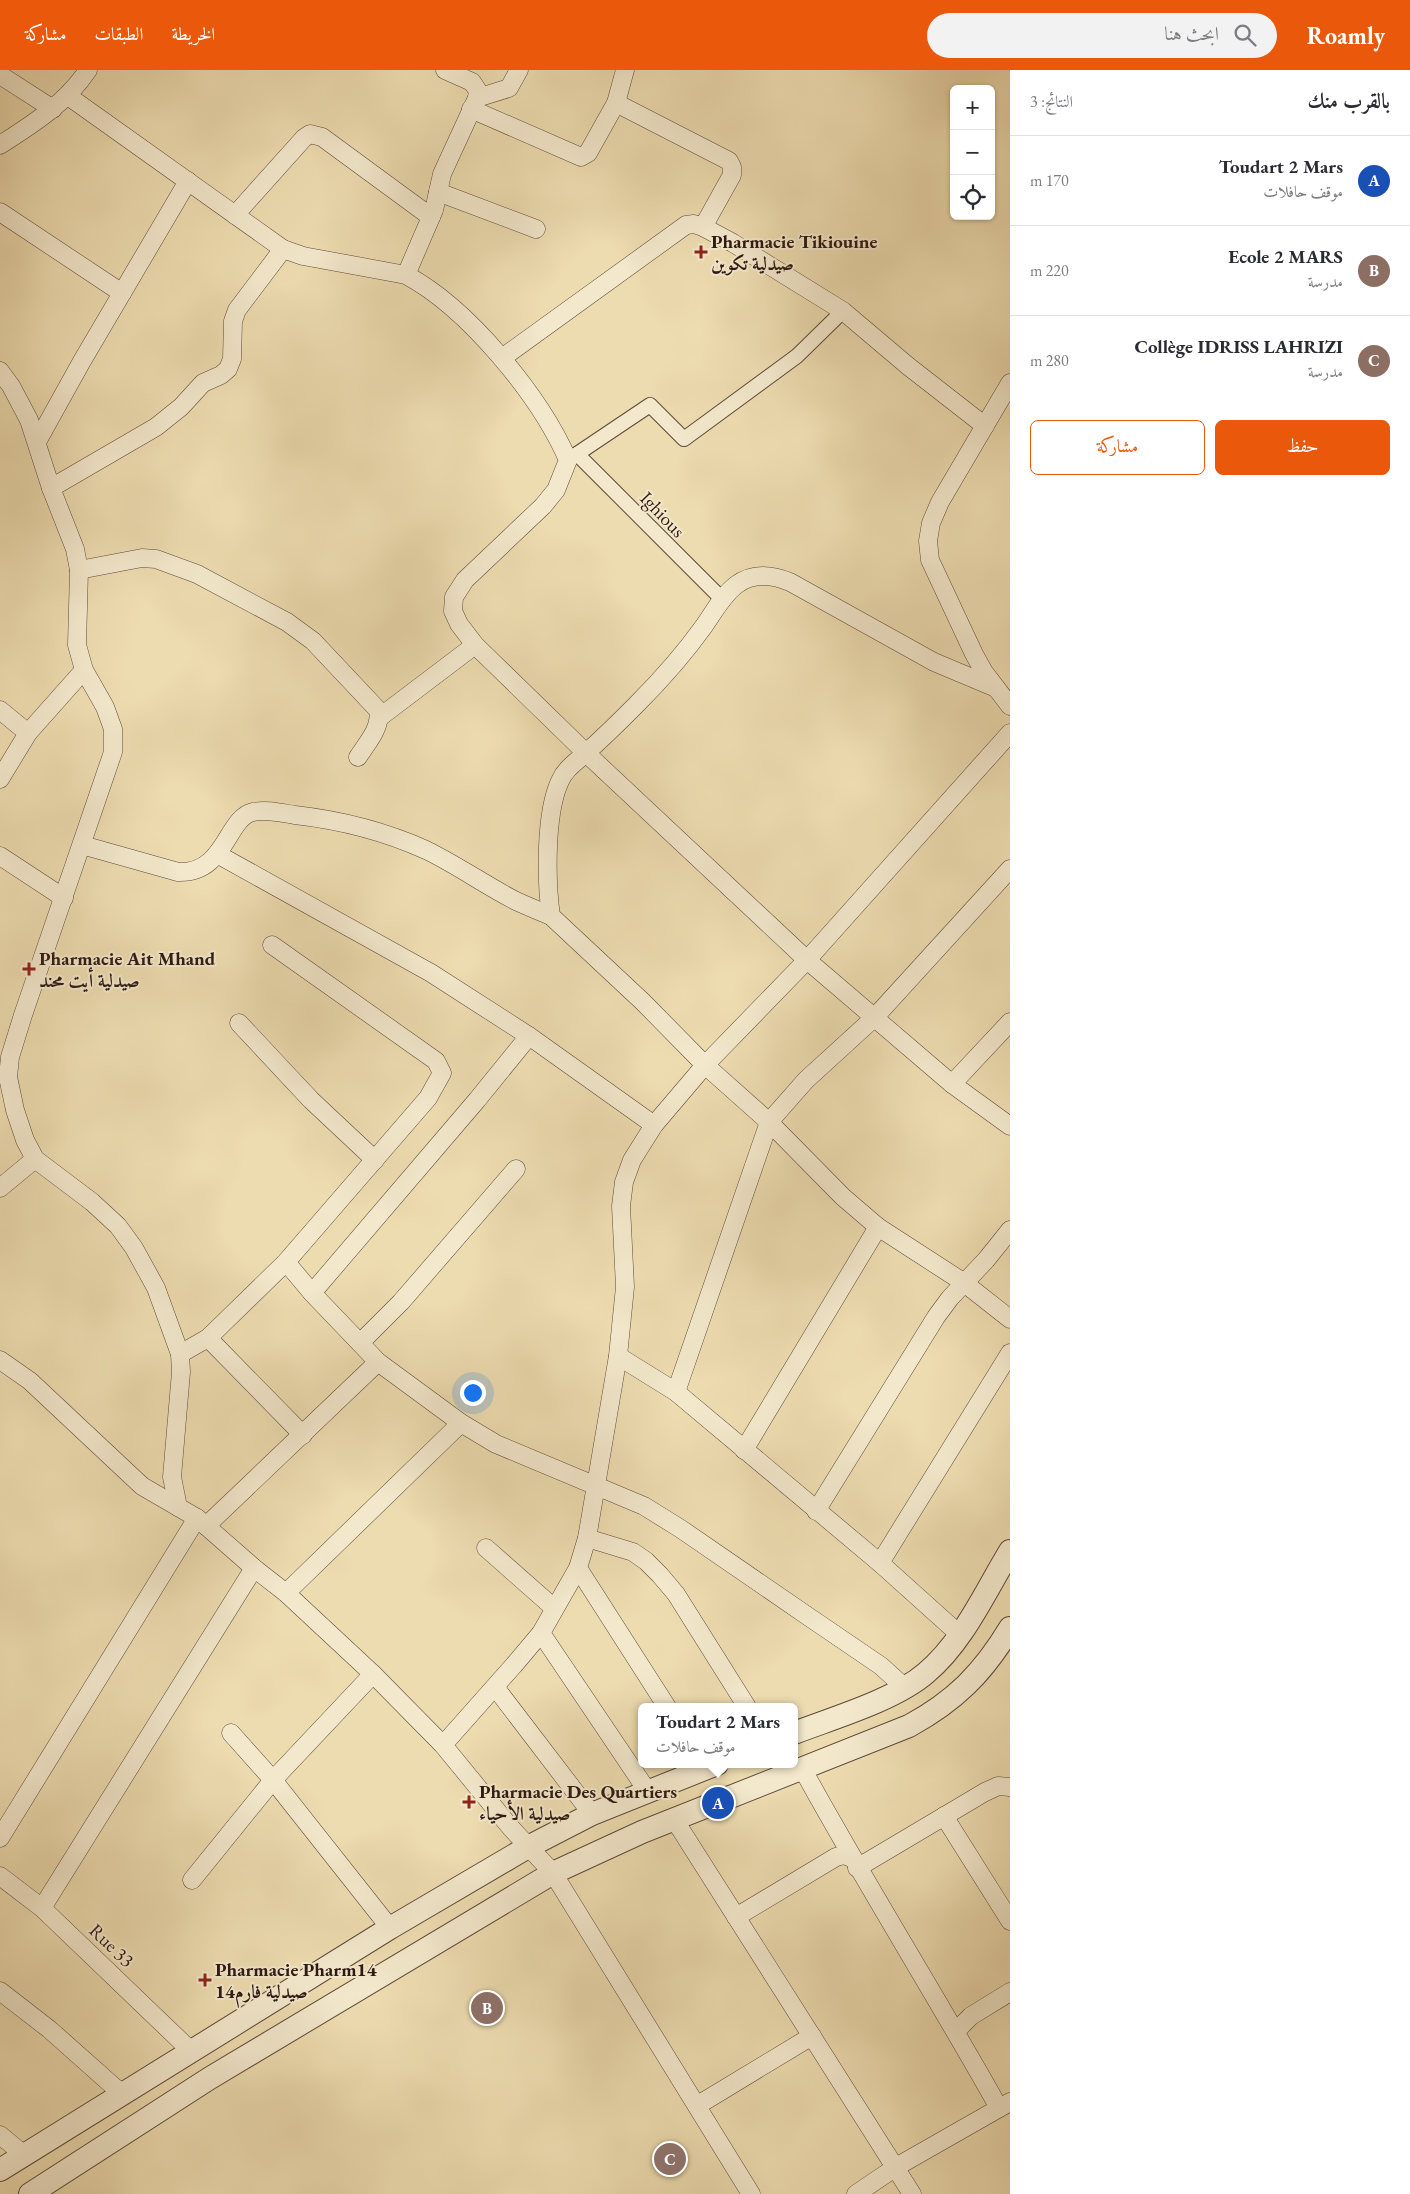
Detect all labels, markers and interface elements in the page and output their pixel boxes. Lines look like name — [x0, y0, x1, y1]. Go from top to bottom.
search box — [927, 13, 1277, 58]
text: Roamly — [1307, 20, 1385, 51]
text: ابحث هنا — [1164, 21, 1219, 46]
icon: search — [1231, 21, 1259, 49]
text: مشاركة — [25, 22, 66, 45]
text: الطبقات — [94, 22, 143, 45]
text: الخريطة — [171, 22, 215, 45]
map controls — [950, 85, 995, 220]
button: + — [950, 85, 995, 130]
text: بالقرب منك — [1307, 87, 1390, 114]
text: النتائج: 3 — [1030, 91, 1073, 112]
button: − — [950, 130, 995, 175]
text: Toudart 2 Mars — [1219, 154, 1343, 179]
text: 170 m — [1030, 170, 1069, 191]
text: A — [1368, 170, 1380, 191]
button: locate — [950, 175, 995, 220]
text: موقف حافلات — [1263, 181, 1343, 202]
place label: Pharmacie Tikiouine صيدلية تكوين — [711, 229, 878, 276]
text: Ecole 2 MARS — [1228, 244, 1343, 269]
marker: Pharmacie Tikiouine صيدلية تكوين — [695, 246, 707, 258]
text: 220 m — [1030, 260, 1069, 281]
text: B — [1369, 260, 1379, 281]
text: مدرسة — [1308, 271, 1343, 292]
text: Collège IDRISS LAHRIZI — [1135, 334, 1343, 359]
text: 280 m — [1030, 350, 1069, 371]
text: C — [1368, 350, 1380, 371]
text: مدرسة — [1308, 361, 1343, 382]
button: مشاركة — [1030, 420, 1205, 475]
button: حفظ — [1215, 420, 1390, 475]
street label: Ighious — [635, 486, 691, 543]
place label: Pharmacie Ait Mhand صيدلية أيت محند — [39, 946, 216, 993]
marker: Pharmacie Ait Mhand صيدلية أيت محند — [23, 963, 35, 975]
your location — [460, 1380, 486, 1406]
popup — [638, 1703, 798, 1768]
text: Toudart 2 Mars — [656, 1709, 780, 1734]
text: موقف حافلات — [656, 1736, 736, 1757]
place label: Pharmacie Des Quartiers صيدلية الأحياء — [479, 1779, 677, 1826]
pin: A — [702, 1784, 734, 1822]
marker: Pharmacie Des Quartiers صيدلية الأحياء — [463, 1796, 475, 1808]
street label: Rue 33 — [84, 1918, 139, 1973]
place label: Pharmacie Pharm14 صيدلية فارم14 — [215, 1957, 378, 2009]
marker: Pharmacie Pharm14 صيدلية فارم14 — [199, 1974, 211, 1986]
pin: B — [471, 1989, 503, 2027]
pin: C — [654, 2140, 686, 2178]

